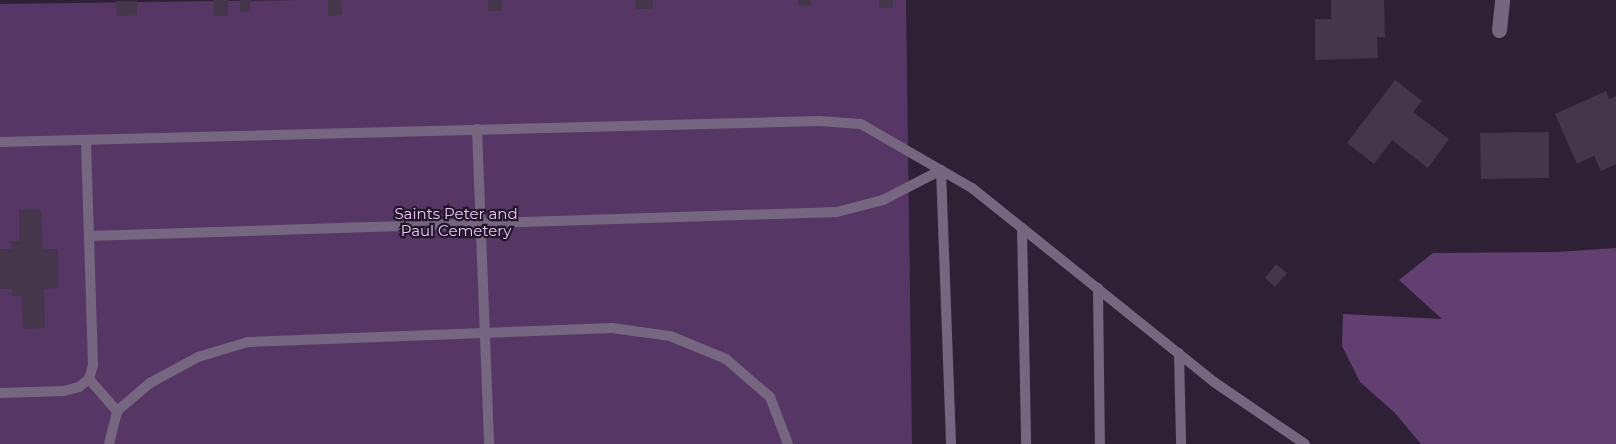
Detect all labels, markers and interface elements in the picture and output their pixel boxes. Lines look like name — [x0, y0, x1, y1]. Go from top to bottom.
park label: Saints Peter and Paul Cemetery — [394, 204, 518, 239]

